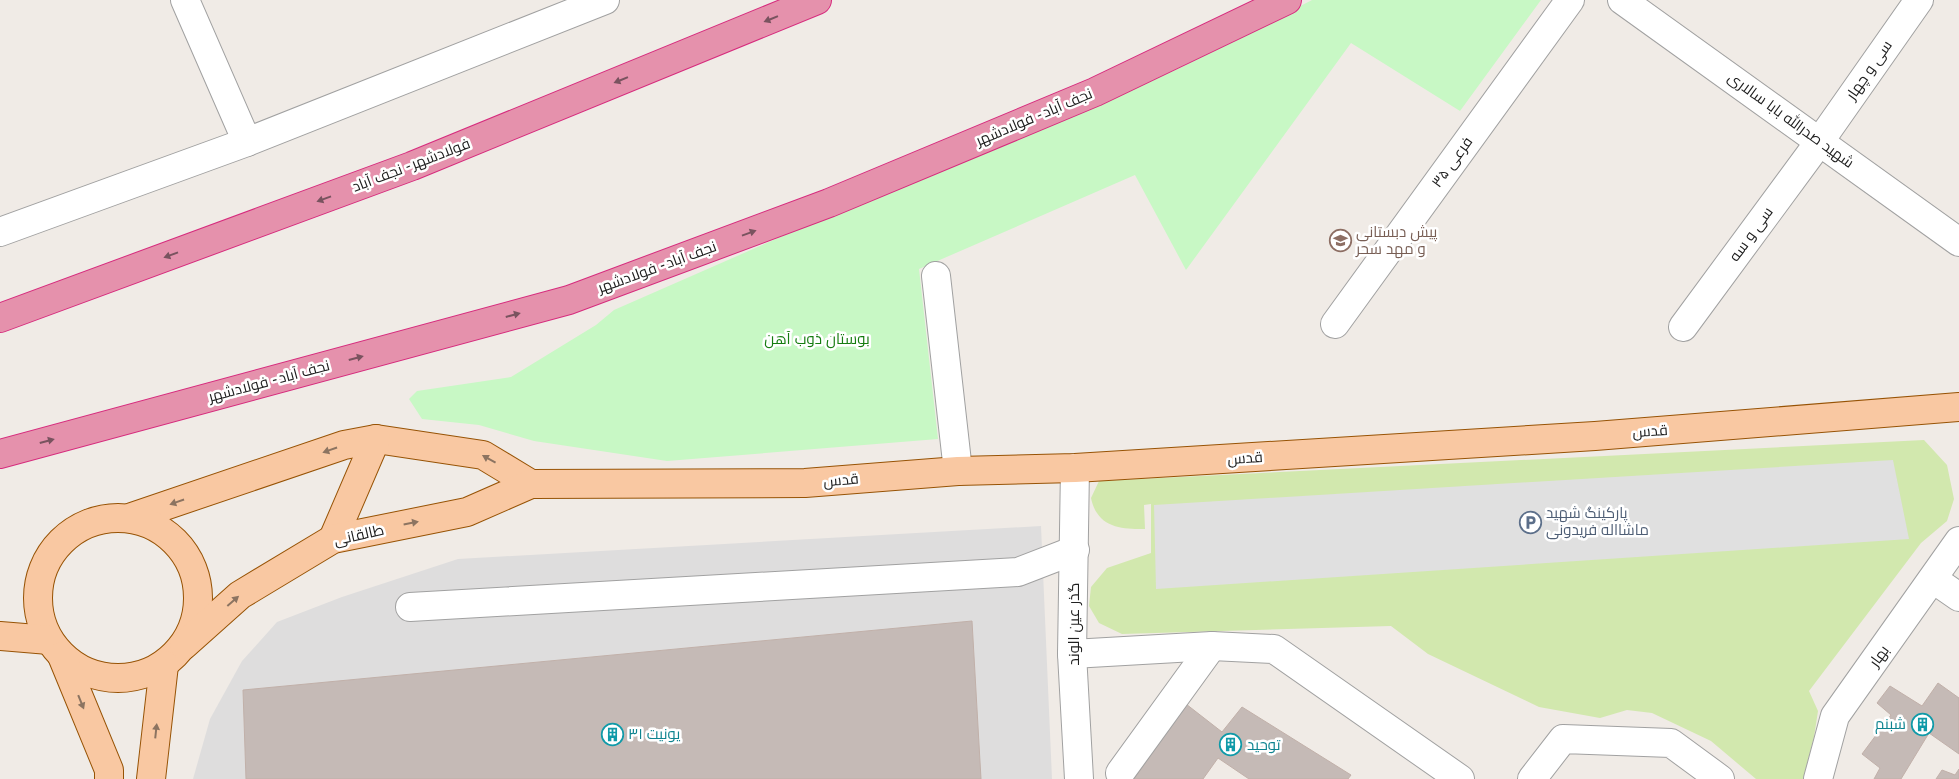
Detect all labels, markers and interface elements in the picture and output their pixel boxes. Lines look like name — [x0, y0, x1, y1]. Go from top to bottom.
one-way arrow — [764, 15, 779, 23]
street label: سی و چهار — [1841, 36, 1897, 105]
street label: شهید صدرالله بابا سالاری — [1724, 67, 1858, 173]
one-way arrow — [614, 77, 628, 85]
street label: نجف آباد - فولادشهر — [972, 83, 1095, 151]
street label: فولادشهر - نجف آباد — [349, 133, 473, 197]
street label: فرعی ۳۵ — [1427, 133, 1477, 191]
one-way arrow — [316, 195, 331, 203]
street label: سی و سه — [1724, 203, 1778, 265]
place label: پیش دبستانی و مهد سحر — [1355, 222, 1437, 259]
one-way arrow — [741, 229, 756, 236]
school or university icon: پیش دبستانی و مهد سحر — [1328, 229, 1352, 253]
street label: نجف آباد - فولادشهر — [594, 236, 719, 298]
one-way arrow — [164, 252, 179, 259]
one-way arrow — [505, 311, 520, 319]
park label: بوستان ذوب آهن — [764, 329, 870, 349]
one-way arrow — [348, 353, 363, 361]
street label: نجف آباد - فولادشهر — [205, 355, 332, 407]
street label: قدس — [1632, 420, 1668, 442]
one-way arrow — [40, 437, 55, 445]
one-way arrow — [323, 447, 338, 454]
street label: قدس — [1227, 447, 1263, 469]
one-way arrow — [482, 455, 497, 463]
street label: قدس — [823, 468, 859, 492]
one-way arrow — [169, 499, 184, 506]
place label: پارکینگ شهید ماشااله فریدونی — [1546, 503, 1649, 540]
parking icon: پارکینگ شهید ماشااله فریدونی — [1518, 510, 1542, 534]
one-way arrow — [403, 519, 419, 527]
street label: طالقانی — [332, 520, 386, 550]
street label: گذر عین الوند — [1064, 583, 1084, 665]
one-way arrow — [227, 596, 240, 607]
street label: بهار — [1864, 641, 1894, 672]
one-way arrow — [77, 695, 85, 710]
building icon: شبنم — [1910, 712, 1934, 736]
place label: شبنم — [1875, 714, 1906, 734]
one-way arrow — [152, 722, 160, 738]
building icon: یونیت ۳۱ — [600, 722, 624, 746]
place label: یونیت ۳۱ — [628, 724, 680, 743]
building icon: توحید — [1219, 733, 1243, 757]
place label: توحید — [1247, 735, 1280, 754]

